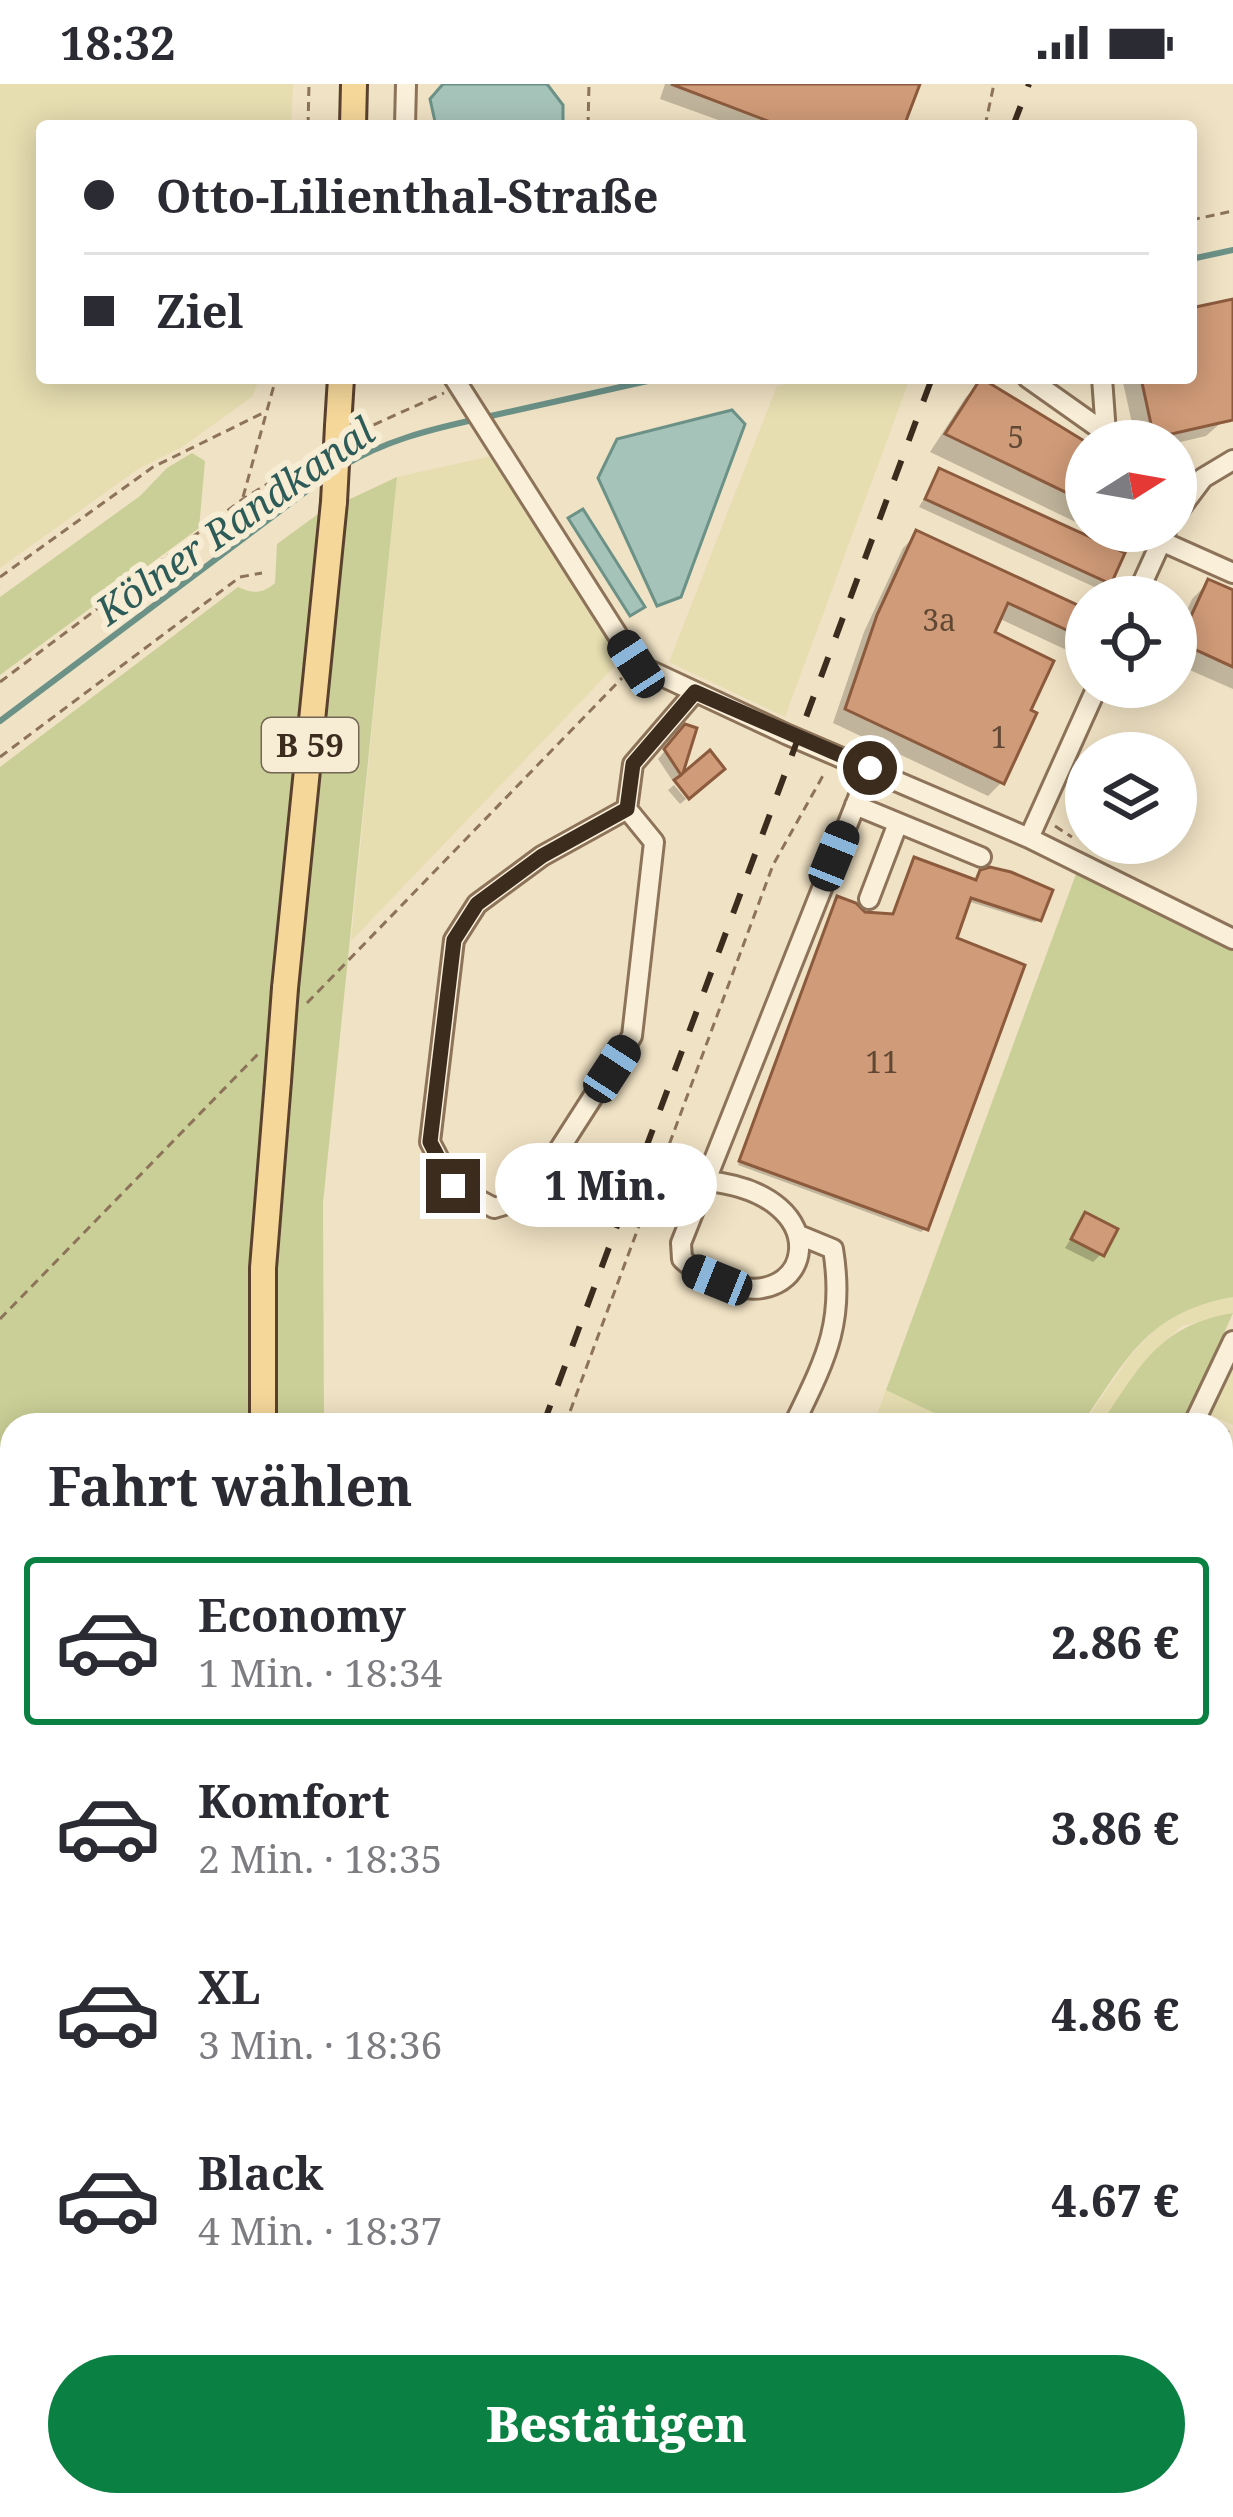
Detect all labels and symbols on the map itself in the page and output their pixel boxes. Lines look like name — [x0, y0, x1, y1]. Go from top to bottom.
water label: Kölner Randkanal — [83, 404, 384, 636]
house number: 5 — [1008, 416, 1024, 457]
north arrow — [1065, 420, 1197, 552]
house number: 3a — [922, 599, 956, 640]
car — [601, 624, 671, 704]
house number: 1 — [991, 716, 1007, 757]
road number: B 59 — [262, 718, 358, 772]
route start — [843, 741, 897, 795]
car — [804, 816, 864, 896]
car — [577, 1029, 647, 1109]
house number: 11 — [865, 1041, 899, 1082]
callout: 1 Min. — [495, 1144, 717, 1228]
route end — [426, 1159, 480, 1213]
car — [677, 1250, 757, 1310]

